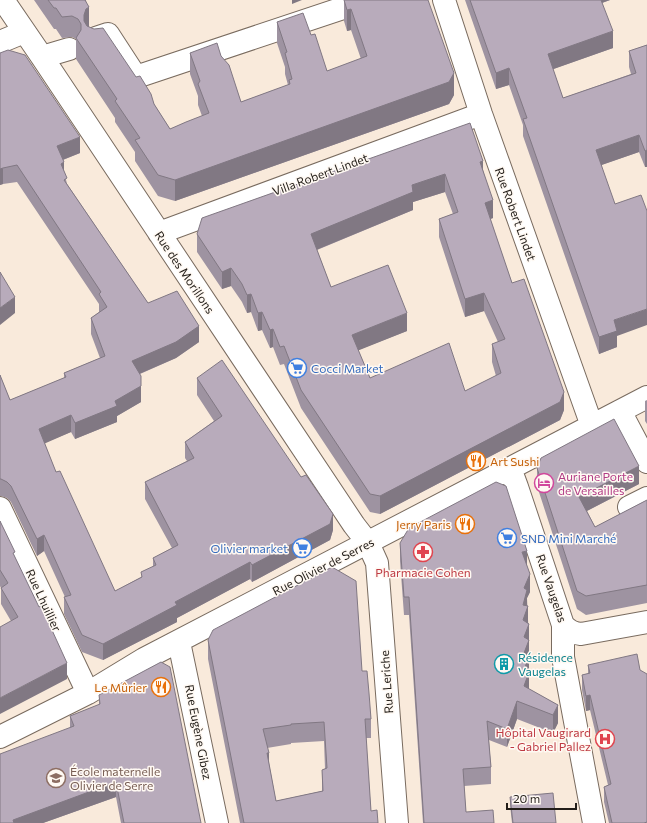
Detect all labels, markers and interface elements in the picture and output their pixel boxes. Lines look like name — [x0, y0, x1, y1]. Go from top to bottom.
street label: Villa Robert Lindet — [270, 150, 370, 198]
street label: Rue Robert Lindet — [493, 165, 539, 263]
street label: Rue des Morillons — [152, 228, 218, 316]
supermarket icon: Cocci Market — [286, 357, 308, 379]
place label: Cocci Market — [311, 361, 384, 375]
restaurant icon: Art Sushi — [465, 450, 487, 472]
place label: Art Sushi — [490, 454, 539, 468]
place label: Auriane Porte de Versailles — [558, 469, 633, 497]
hotel icon: Auriane Porte de Versailles — [533, 472, 555, 494]
restaurant icon: Jerry Paris — [454, 513, 476, 535]
place label: Jerry Paris — [396, 517, 451, 532]
supermarket icon: SND Mini Marché — [496, 527, 518, 549]
place label: SND Mini Marché — [521, 531, 616, 545]
street label: Rue Olivier de Serres — [270, 534, 376, 598]
supermarket icon: Olivier market — [291, 537, 313, 559]
place label: Olivier market — [210, 541, 288, 555]
pharmacy icon: Pharmacie Cohen — [412, 541, 434, 563]
street label: Rue Vaugelas — [534, 552, 570, 624]
place label: Pharmacie Cohen — [375, 565, 471, 579]
street label: Rue Lhuillier — [23, 567, 65, 634]
street label: Rue Leriche — [377, 650, 395, 714]
place label: Résidence Vaugelas — [518, 650, 573, 678]
building icon: Résidence Vaugelas — [493, 653, 515, 675]
restaurant icon: Le Mûrier — [150, 676, 172, 698]
place label: Le Mûrier — [94, 680, 147, 694]
street label: Rue Eugène Gibez — [183, 683, 215, 781]
place label: Hôpital Vaugirard - Gabriel Pallez — [495, 725, 591, 753]
hospital icon: Hôpital Vaugirard - Gabriel Pallez — [594, 728, 616, 750]
place label: École maternelle Olivier de Serre — [70, 764, 160, 792]
school or university icon: École maternelle Olivier de Serre — [45, 767, 67, 789]
scale bar — [507, 785, 576, 811]
text: 20 m — [513, 791, 540, 805]

